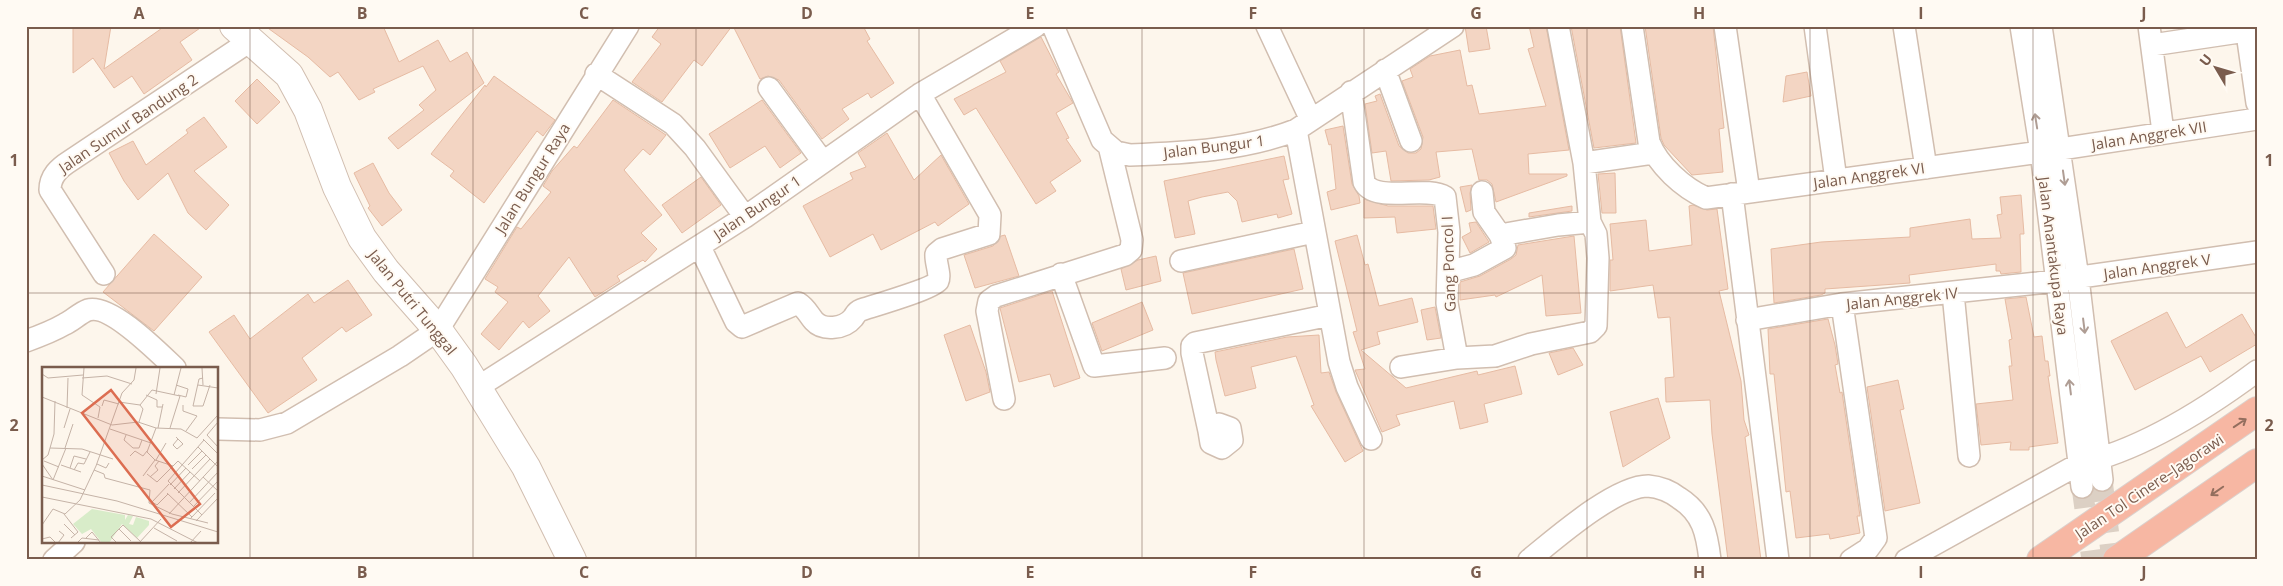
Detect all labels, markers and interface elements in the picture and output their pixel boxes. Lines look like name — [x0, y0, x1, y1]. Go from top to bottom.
text: A — [133, 2, 145, 24]
text: B — [357, 2, 367, 24]
text: C — [579, 2, 589, 24]
text: D — [801, 2, 813, 24]
text: E — [1026, 2, 1035, 24]
text: F — [1249, 2, 1257, 24]
text: G — [1470, 2, 1482, 24]
text: H — [1693, 2, 1705, 24]
text: I — [1918, 2, 1924, 24]
text: J — [2139, 2, 2147, 24]
north arrow — [2190, 42, 2240, 92]
text: U — [2195, 50, 2216, 70]
street label: Jalan Sumur Bandung 2 — [53, 69, 201, 178]
one-way arrow — [2031, 114, 2041, 130]
street label: Jalan Anggrek VII — [2088, 116, 2208, 154]
street label: Jalan Bungur Raya — [489, 119, 574, 239]
street label: Jalan Bungur 1 — [1160, 130, 1266, 162]
text: 1 — [9, 149, 19, 171]
text: 1 — [2264, 149, 2274, 171]
street label: Jalan Anggrek VI — [1810, 157, 1926, 193]
street label: Jalan Bungur 1 — [708, 170, 805, 245]
one-way arrow — [2059, 170, 2069, 186]
street label: Jalan Anantakupa Raya — [2034, 174, 2074, 336]
street label: Gang Poncol I — [1436, 216, 1460, 312]
street label: Jalan Putri Tunggal — [363, 244, 462, 359]
street label: Jalan Anggrek V — [2100, 249, 2212, 284]
street label: Jalan Anggrek IV — [1843, 282, 1959, 314]
one-way arrow — [2079, 318, 2089, 334]
inset map — [42, 367, 219, 544]
one-way arrow — [2065, 379, 2075, 395]
text: 2 — [9, 414, 19, 436]
text: 2 — [2264, 414, 2274, 436]
one-way arrow — [2232, 418, 2246, 428]
street label: Jalan Tol Cinere–Jagorawi — [2069, 429, 2227, 544]
one-way arrow — [2210, 486, 2224, 496]
text: A — [133, 561, 145, 583]
text: B — [357, 561, 367, 583]
text: C — [579, 561, 589, 583]
text: D — [801, 561, 813, 583]
text: E — [1026, 561, 1035, 583]
text: F — [1249, 561, 1257, 583]
text: G — [1470, 561, 1482, 583]
text: H — [1693, 561, 1705, 583]
text: I — [1918, 561, 1924, 583]
text: J — [2139, 561, 2147, 583]

